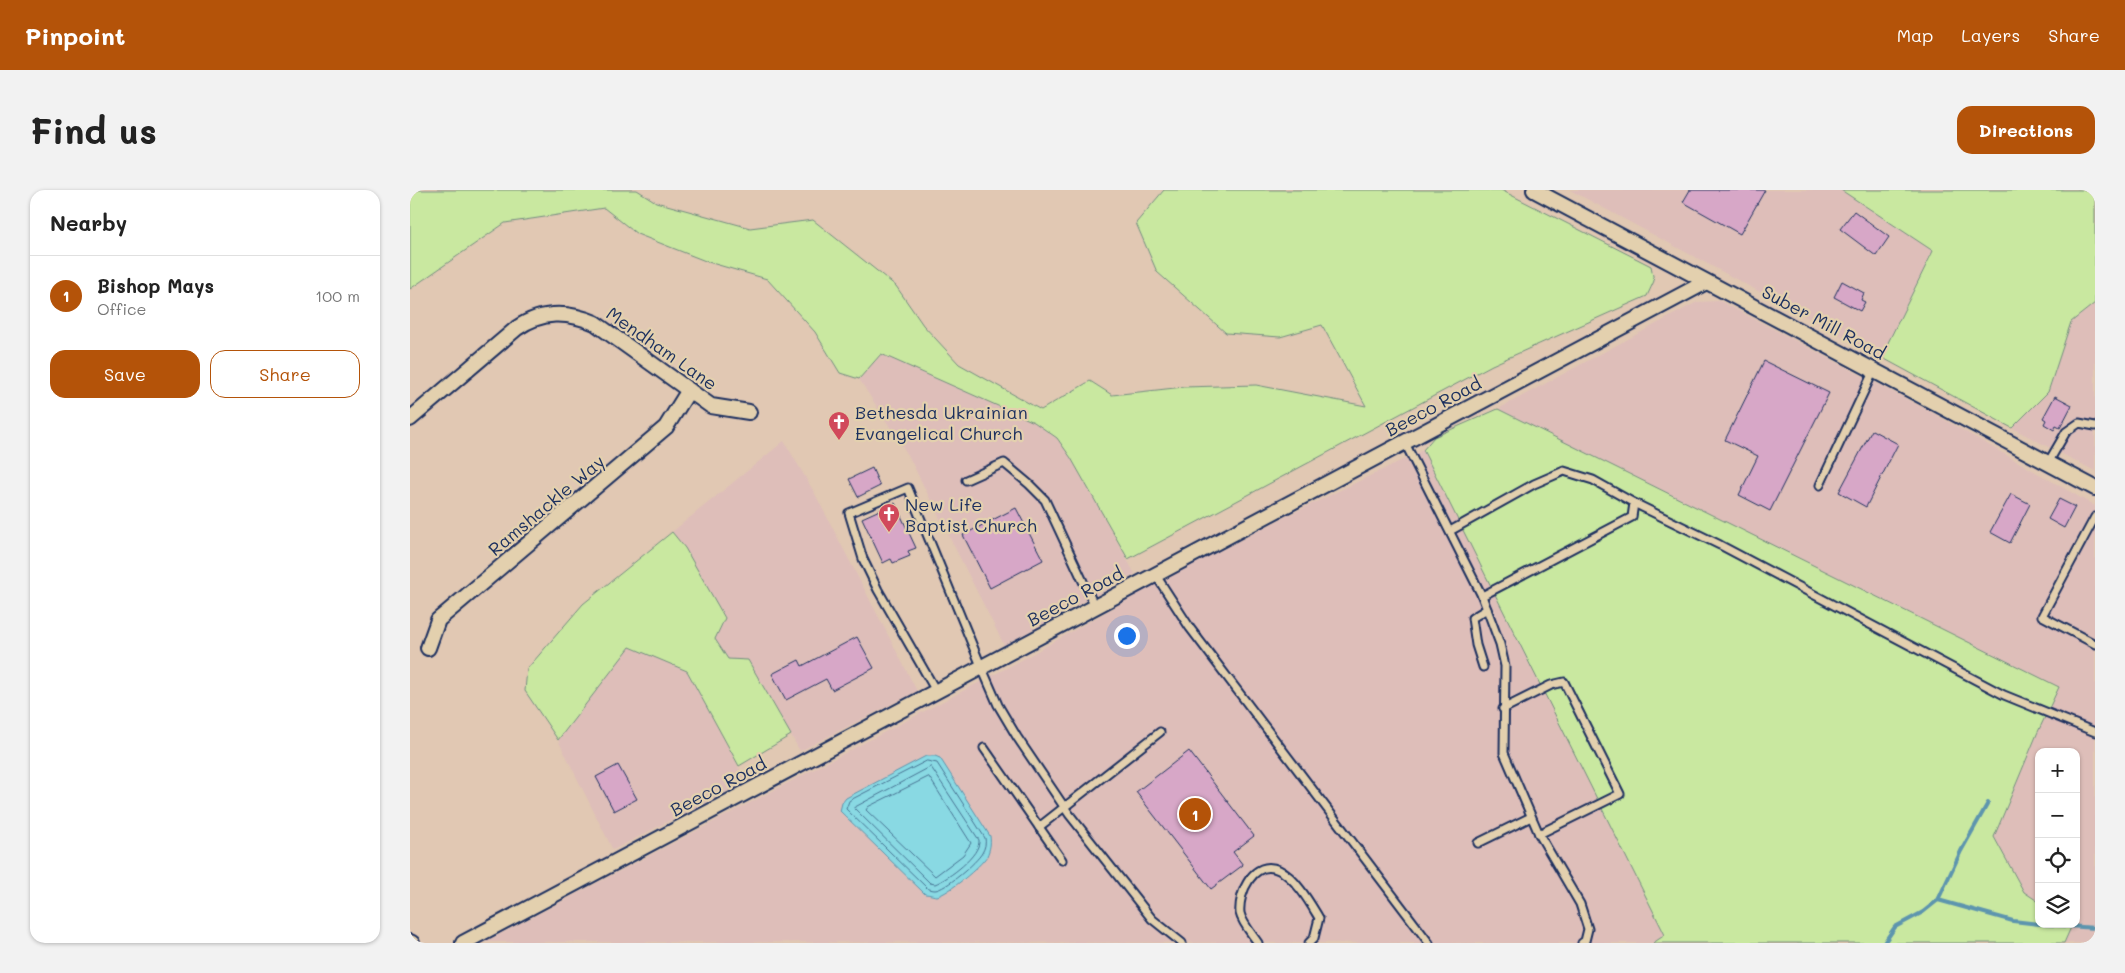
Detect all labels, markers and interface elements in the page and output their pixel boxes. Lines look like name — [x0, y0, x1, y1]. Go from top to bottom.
text: Pinpoint — [25, 20, 126, 51]
text: Map — [1897, 23, 1933, 47]
text: Layers — [1961, 23, 2020, 47]
text: Share — [2048, 23, 2100, 47]
button: Directions — [1957, 106, 2095, 154]
text: Find us — [30, 107, 157, 153]
text: Nearby — [50, 209, 127, 236]
text: Bishop Mays — [97, 273, 214, 298]
street label: Suber Mill Road — [1758, 279, 1890, 365]
text: 1 — [62, 285, 70, 306]
text: 100 m — [315, 285, 360, 306]
text: Office — [97, 298, 146, 319]
street label: Mendham Lane — [602, 301, 722, 395]
button: Save — [50, 350, 200, 398]
button: Share — [210, 350, 360, 398]
street label: Beeco Road — [1381, 371, 1485, 441]
place label: Bethesda Ukrainian Evangelical Church — [855, 400, 1028, 445]
church icon: Bethesda Ukrainian Evangelical Church — [827, 410, 851, 441]
street label: Ramshackle Way — [483, 449, 609, 561]
place label: New Life Baptist Church — [905, 492, 1037, 537]
church icon: New Life Baptist Church — [877, 502, 901, 533]
street label: Beeco Road — [1023, 561, 1127, 631]
your location — [1114, 623, 1140, 649]
map controls — [2035, 748, 2080, 928]
button: + — [2035, 748, 2080, 793]
street label: Beeco Road — [666, 751, 770, 821]
button: − — [2035, 793, 2080, 838]
pin: 1 — [1179, 795, 1211, 833]
button: locate — [2035, 838, 2080, 883]
button: layers — [2035, 883, 2080, 928]

